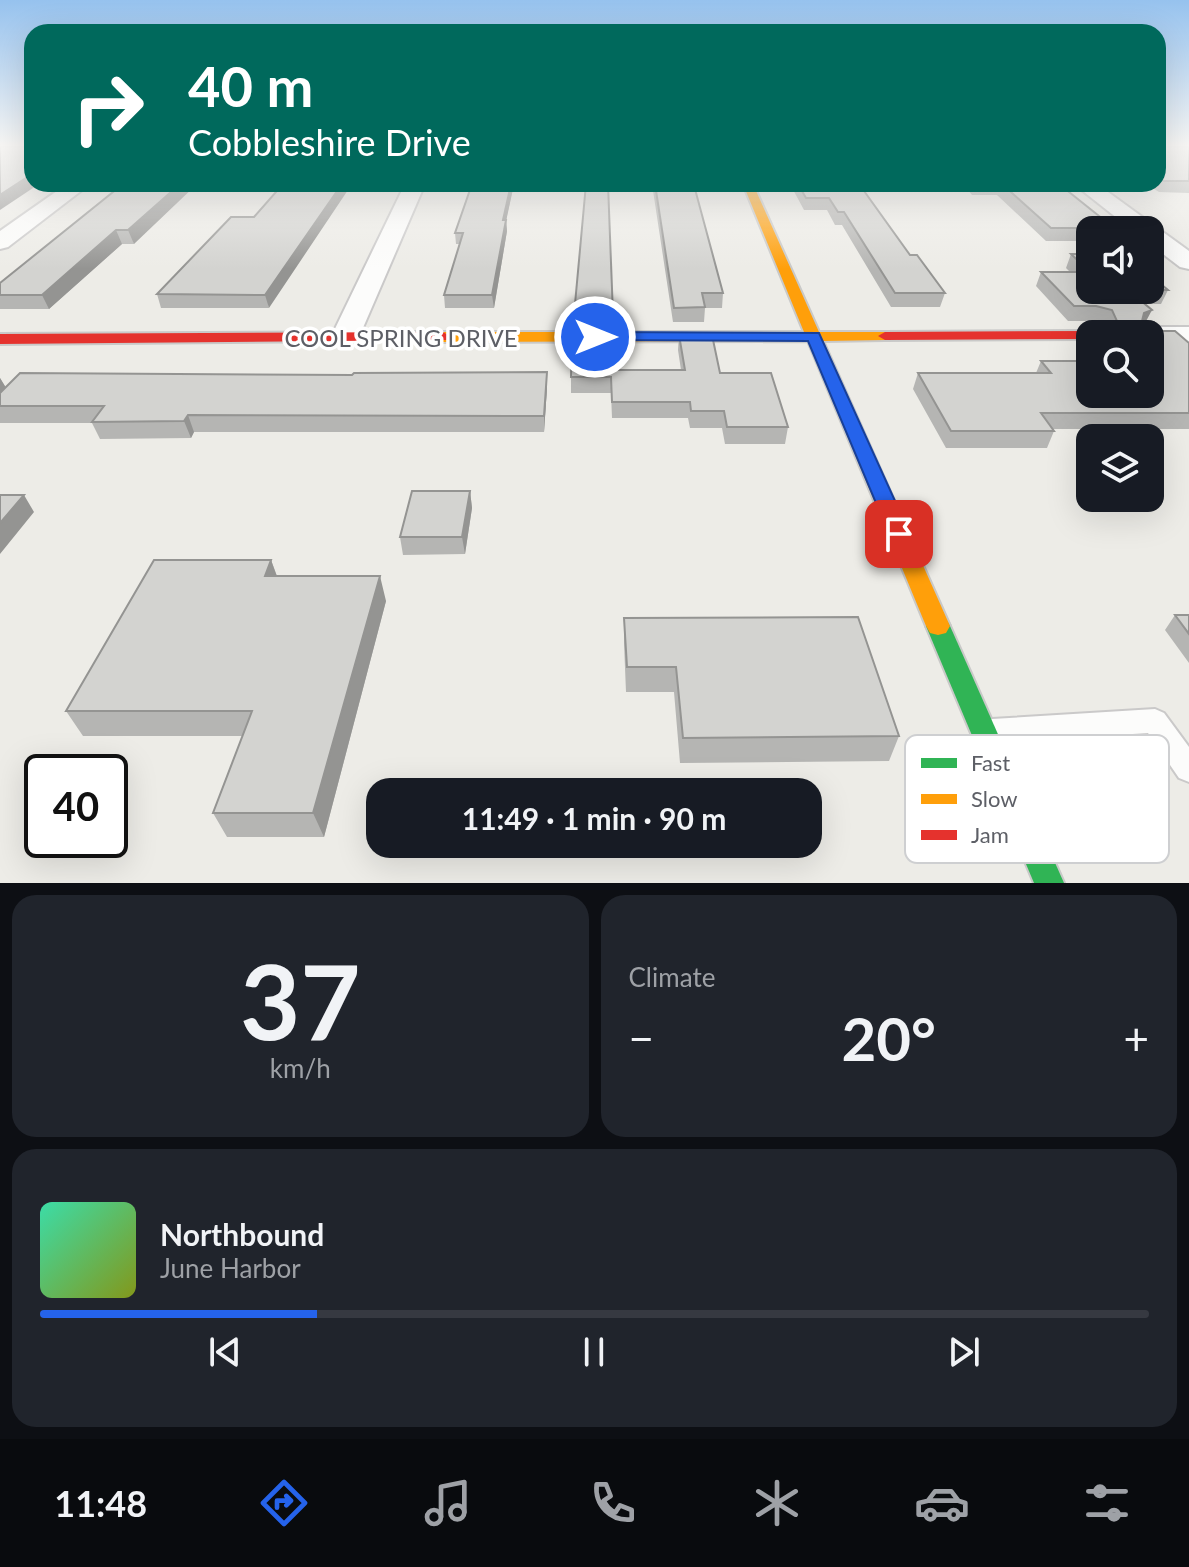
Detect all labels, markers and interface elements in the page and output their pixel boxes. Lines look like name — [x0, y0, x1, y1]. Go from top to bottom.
text: 40 m — [188, 52, 313, 119]
icon: right — [56, 56, 160, 160]
text: Cobbleshire Drive — [188, 120, 471, 164]
map controls — [1076, 216, 1164, 512]
button: sound — [1076, 216, 1164, 304]
position arrow — [553, 295, 637, 379]
button: search — [1076, 320, 1164, 408]
street label: COOL SPRING DRIVE — [284, 323, 518, 352]
button: layers — [1076, 424, 1164, 512]
pin — [865, 500, 933, 568]
icon: arrive — [877, 512, 921, 556]
legend — [905, 735, 1169, 863]
text: Fast — [971, 749, 1010, 776]
speed limit sign: 40 — [24, 754, 128, 858]
text: Slow — [971, 785, 1018, 812]
text: 11:49 · 1 min · 90 m — [462, 800, 726, 836]
text: Jam — [971, 821, 1009, 848]
text: 37 — [240, 937, 361, 1062]
text: Climate — [629, 961, 715, 993]
text: 20° — [841, 1002, 936, 1074]
text: − — [629, 1012, 654, 1064]
text: + — [1123, 1012, 1149, 1064]
text: km/h — [270, 1052, 331, 1084]
text: Northbound — [160, 1216, 324, 1252]
text: June Harbor — [160, 1252, 301, 1284]
icon: previous — [203, 1330, 247, 1374]
icon: pause — [572, 1330, 616, 1374]
icon: next — [942, 1330, 986, 1374]
icon: directions — [256, 1475, 312, 1531]
icon: music — [420, 1475, 476, 1531]
icon: phone — [585, 1475, 641, 1531]
icon: climate — [749, 1475, 805, 1531]
icon: car — [914, 1475, 970, 1531]
icon: filters — [1079, 1475, 1135, 1531]
text: 11:48 — [54, 1481, 147, 1525]

